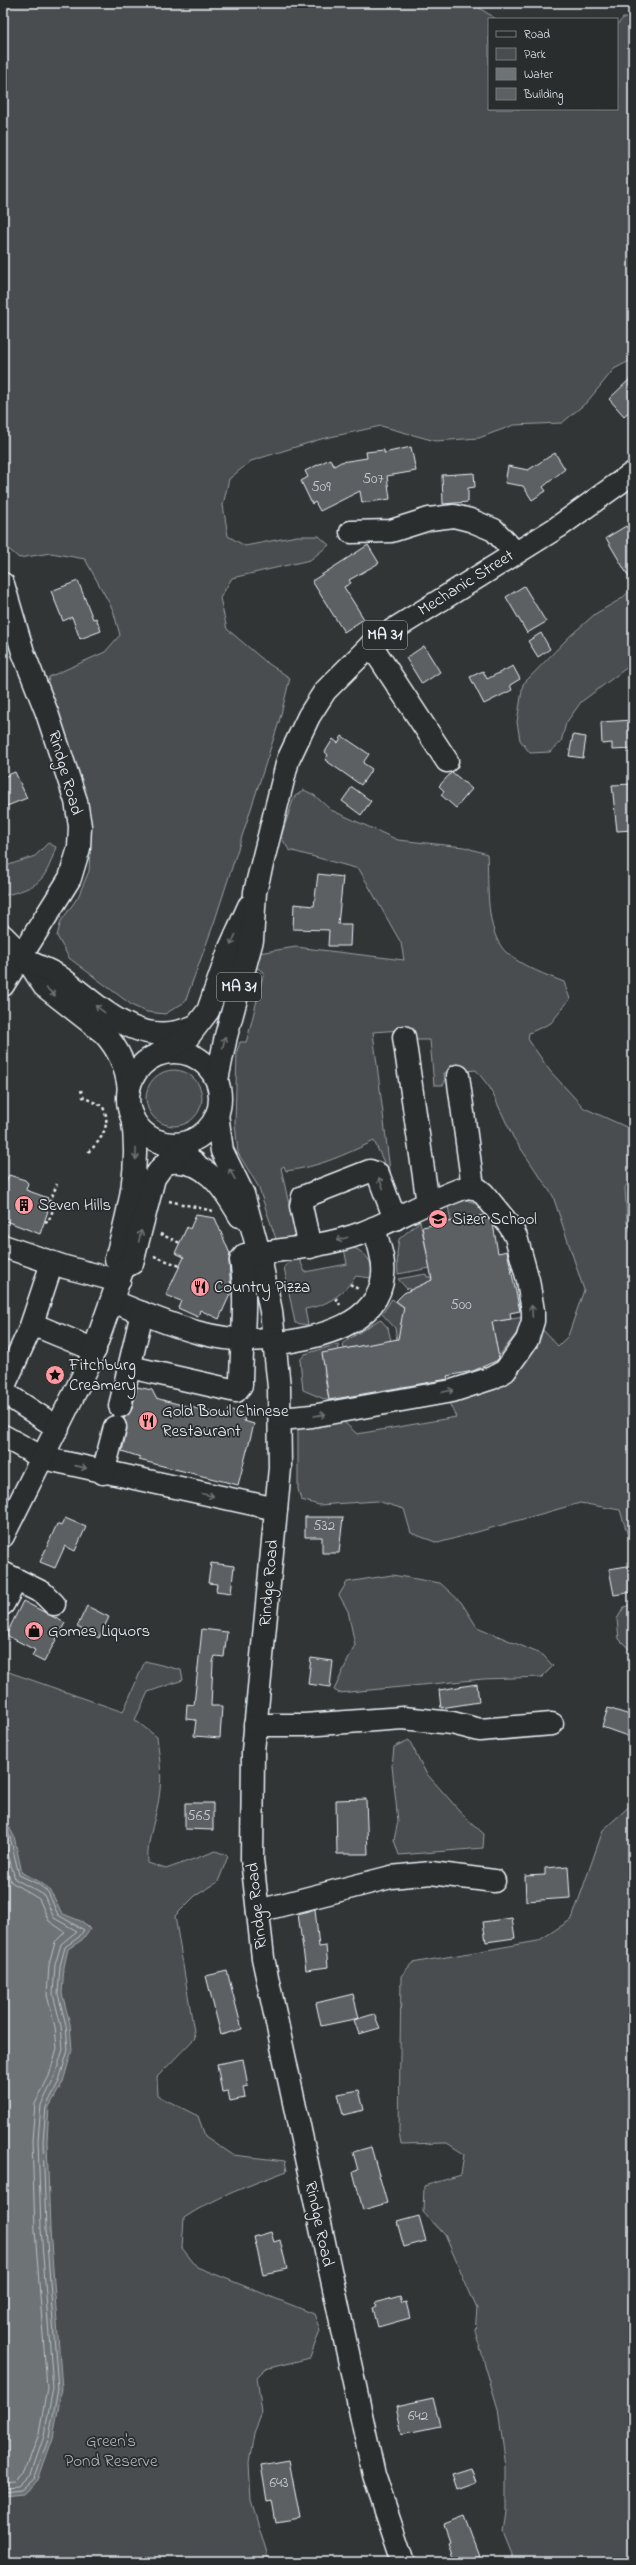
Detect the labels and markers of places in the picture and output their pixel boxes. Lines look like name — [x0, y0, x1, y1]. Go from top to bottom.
place label: Seven Hills — [38, 1193, 111, 1218]
building icon: Seven Hills — [13, 1194, 35, 1216]
place label: Sizer School — [452, 1207, 537, 1232]
school or university icon: Sizer School — [427, 1208, 449, 1230]
place label: Country Pizza — [214, 1275, 310, 1301]
restaurant icon: Country Pizza — [189, 1276, 211, 1298]
place label: Fitchburg Creamery — [68, 1353, 136, 1399]
place icon: Fitchburg Creamery — [44, 1364, 66, 1386]
place label: Gold Bowl Chinese Restaurant — [162, 1399, 289, 1444]
restaurant icon: Gold Bowl Chinese Restaurant — [137, 1410, 159, 1432]
place label: Gomes Liquors — [48, 1619, 150, 1644]
shop icon: Gomes Liquors — [23, 1620, 45, 1642]

